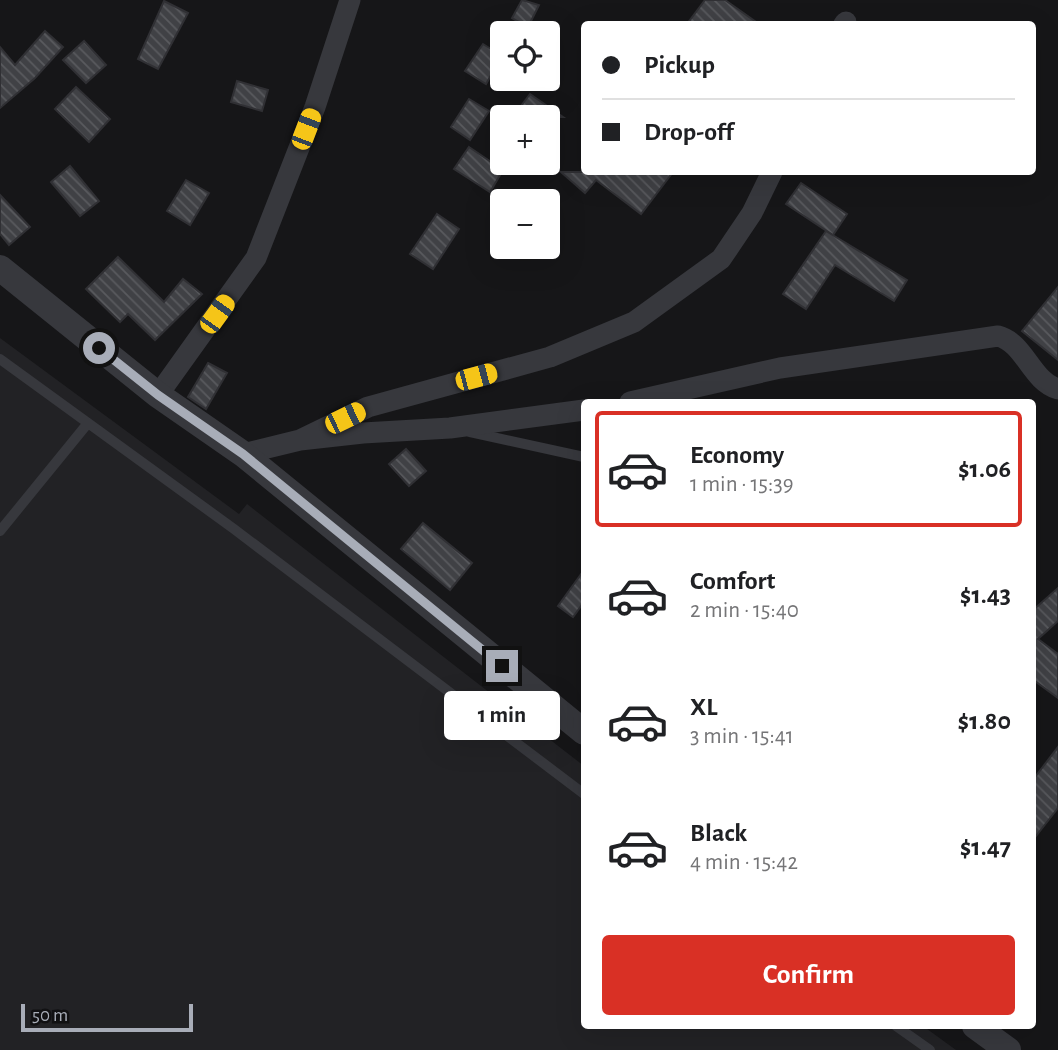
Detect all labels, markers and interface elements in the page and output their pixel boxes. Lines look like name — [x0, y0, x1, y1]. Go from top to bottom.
map controls — [490, 21, 560, 259]
button: locate — [490, 21, 560, 91]
text: Pickup — [644, 52, 715, 78]
button: + — [490, 105, 560, 175]
car — [289, 106, 324, 152]
text: Drop-off — [644, 119, 733, 145]
button: − — [490, 189, 560, 259]
car — [197, 291, 238, 337]
route start — [83, 332, 115, 364]
car — [453, 361, 500, 393]
car — [322, 399, 369, 437]
icon: car — [606, 438, 669, 501]
text: Economy — [690, 442, 784, 468]
text: $1.06 — [958, 456, 1011, 482]
text: 1 min · 15:39 — [690, 473, 793, 496]
icon: car — [606, 564, 669, 627]
text: Comfort — [690, 568, 775, 594]
text: $1.43 — [960, 582, 1011, 608]
text: 2 min · 15:40 — [690, 599, 799, 622]
route end — [486, 650, 518, 682]
callout: 1 min — [444, 690, 560, 740]
icon: car — [606, 690, 669, 753]
text: XL — [690, 694, 717, 720]
text: 1 min — [478, 704, 526, 727]
text: $1.80 — [958, 708, 1011, 734]
text: 3 min · 15:41 — [690, 725, 794, 748]
icon: car — [606, 816, 669, 879]
text: Black — [690, 820, 747, 846]
text: $1.47 — [960, 834, 1011, 860]
text: 4 min · 15:42 — [690, 851, 798, 874]
button: Confirm — [602, 935, 1015, 1015]
scale bar — [21, 1001, 192, 1033]
text: 50 m — [32, 1006, 68, 1025]

